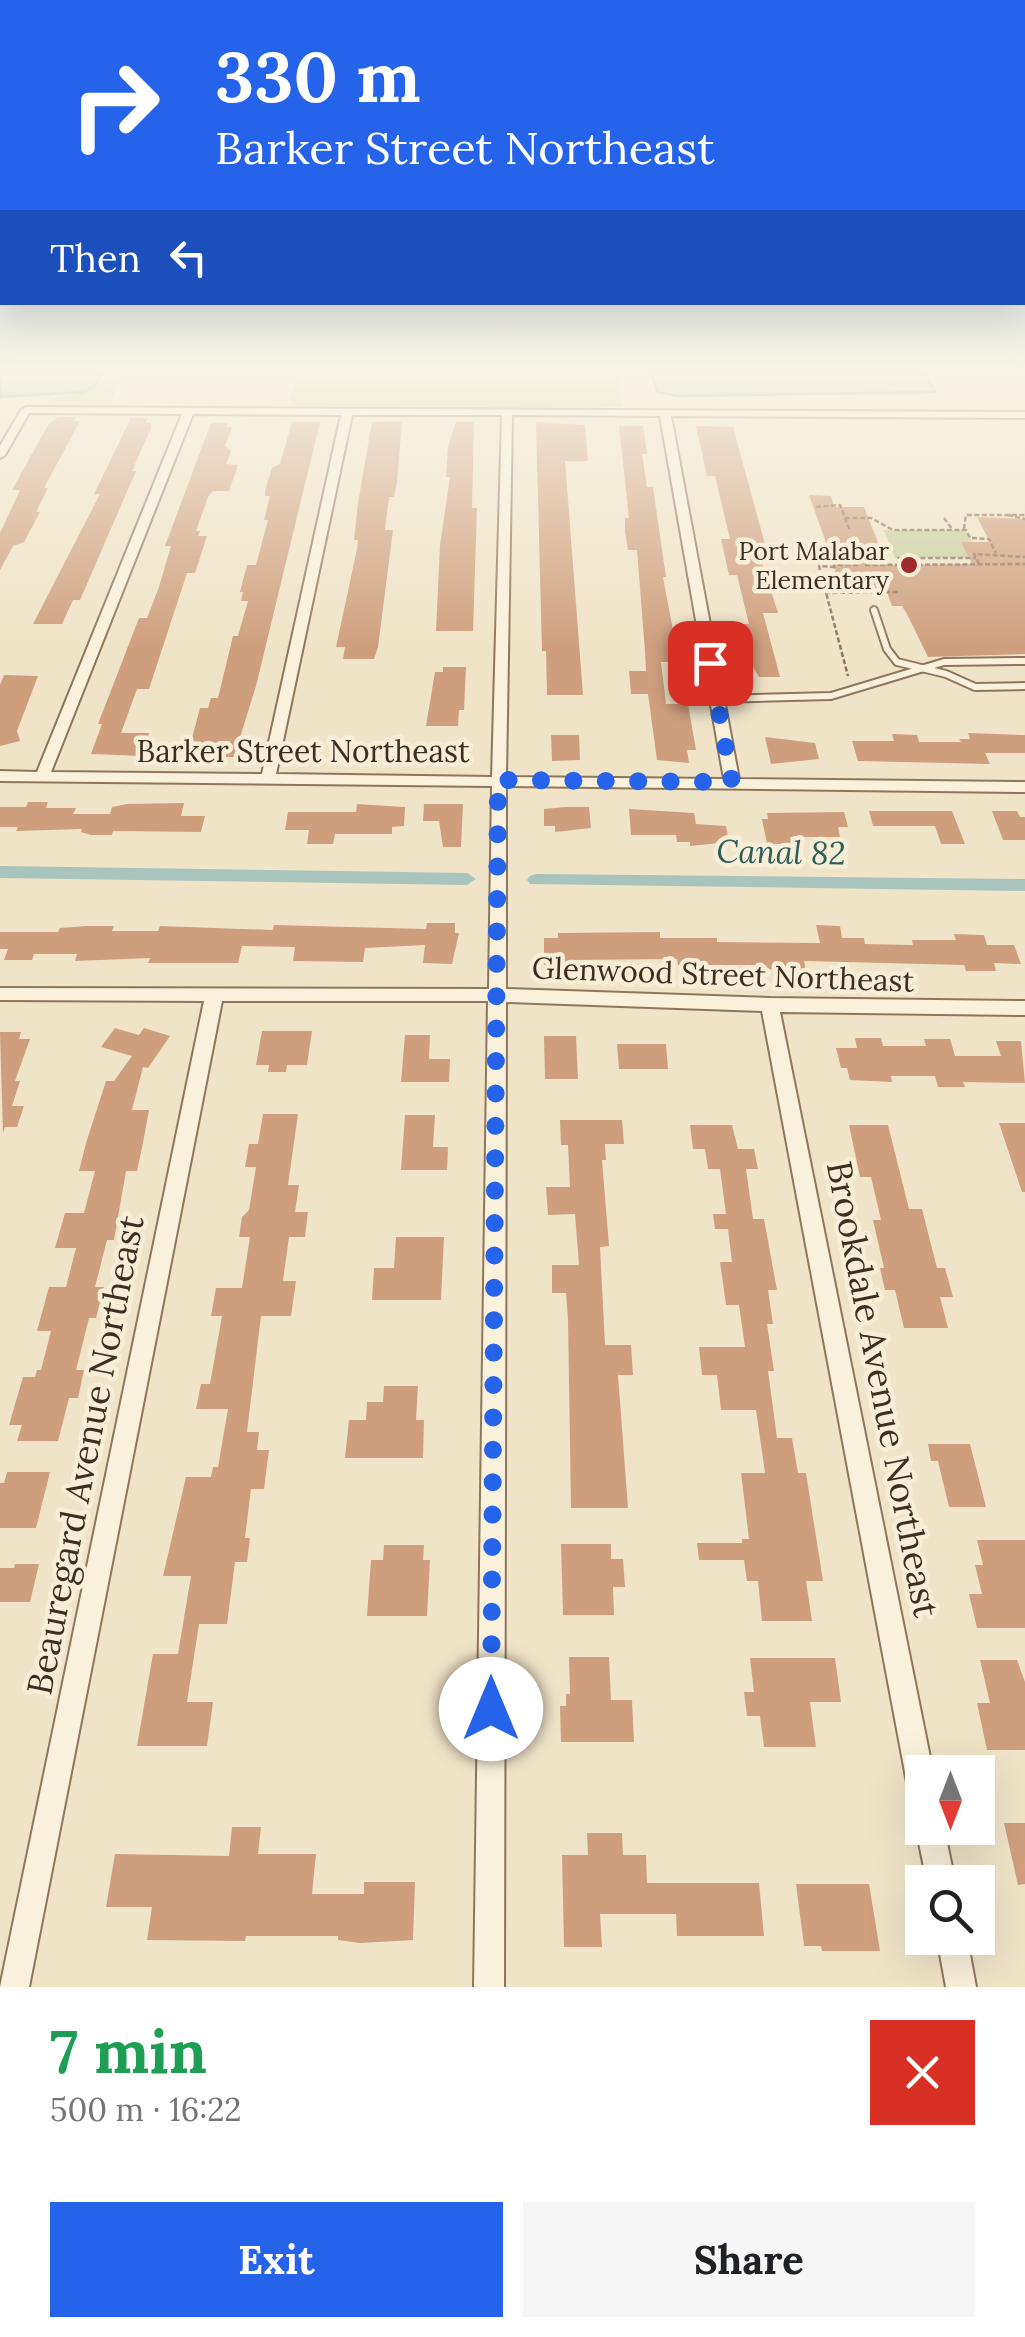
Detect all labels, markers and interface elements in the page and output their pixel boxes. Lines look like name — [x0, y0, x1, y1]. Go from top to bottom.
text: 330 m — [215, 32, 421, 121]
icon: right — [50, 40, 180, 170]
text: Barker Street Northeast — [215, 119, 715, 176]
icon: left — [161, 230, 216, 285]
text: Then — [50, 234, 141, 282]
place label: Port Malabar Elementary — [738, 535, 890, 596]
marker: Port Malabar Elementary — [898, 554, 920, 576]
pin — [668, 621, 753, 706]
icon: arrive — [683, 636, 738, 691]
street label: Barker Street Northeast — [136, 732, 470, 770]
water label: Canal 82 — [716, 830, 846, 874]
street label: Glenwood Street Northeast — [531, 948, 915, 1000]
street label: Brookdale Avenue Northeast — [817, 1157, 949, 1621]
street label: Beauregard Avenue Northeast — [16, 1211, 154, 1698]
position arrow — [439, 1657, 543, 1761]
north arrow — [905, 1755, 995, 1845]
map controls — [905, 1755, 995, 1955]
button: search — [905, 1865, 995, 1955]
text: 7 min — [50, 2013, 207, 2089]
button: close — [870, 2020, 975, 2125]
text: 500 m · 16:22 — [50, 2089, 242, 2130]
button: Exit — [50, 2202, 503, 2317]
button: Share — [523, 2202, 975, 2317]

